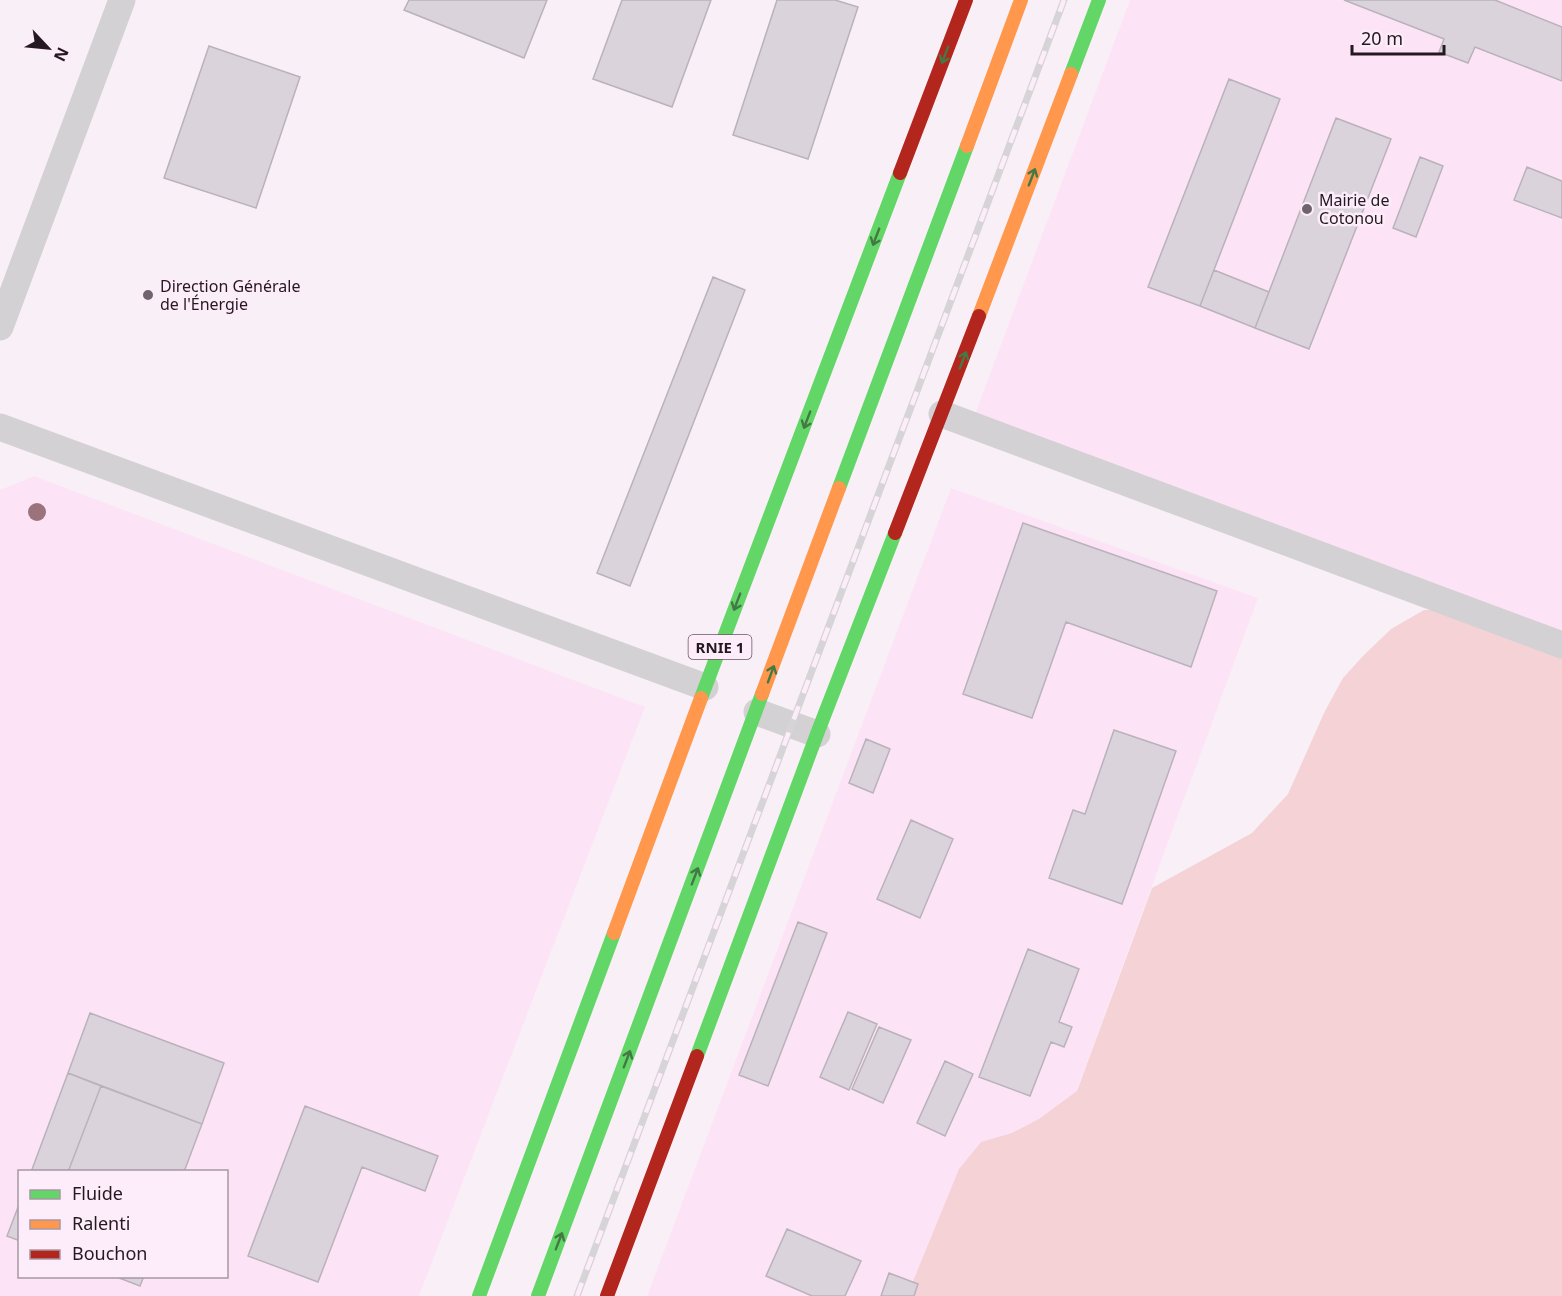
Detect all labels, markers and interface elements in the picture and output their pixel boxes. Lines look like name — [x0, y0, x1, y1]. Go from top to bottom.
north arrow — [18, 18, 78, 78]
scale bar — [1352, 18, 1444, 56]
text: 20 m — [1361, 26, 1403, 50]
text: N — [49, 44, 74, 65]
one-way arrow — [939, 45, 950, 64]
one-way arrow — [1027, 168, 1038, 187]
place label: Mairie de Cotonou — [1319, 189, 1389, 229]
marker: Mairie de Cotonou — [1300, 202, 1314, 216]
one-way arrow — [870, 228, 881, 246]
place label: Direction Générale de l'Énergie — [160, 275, 300, 315]
marker: Direction Générale de l'Énergie — [141, 288, 155, 302]
one-way arrow — [958, 351, 969, 369]
one-way arrow — [801, 410, 812, 428]
one-way arrow — [731, 592, 742, 610]
road number: RNIE 1 — [688, 635, 752, 659]
one-way arrow — [766, 665, 777, 683]
one-way arrow — [691, 867, 702, 886]
one-way arrow — [622, 1050, 633, 1068]
legend — [18, 1170, 228, 1278]
text: Fluide — [72, 1181, 123, 1205]
text: Ralenti — [72, 1211, 130, 1235]
one-way arrow — [554, 1232, 565, 1251]
text: Bouchon — [72, 1241, 148, 1265]

